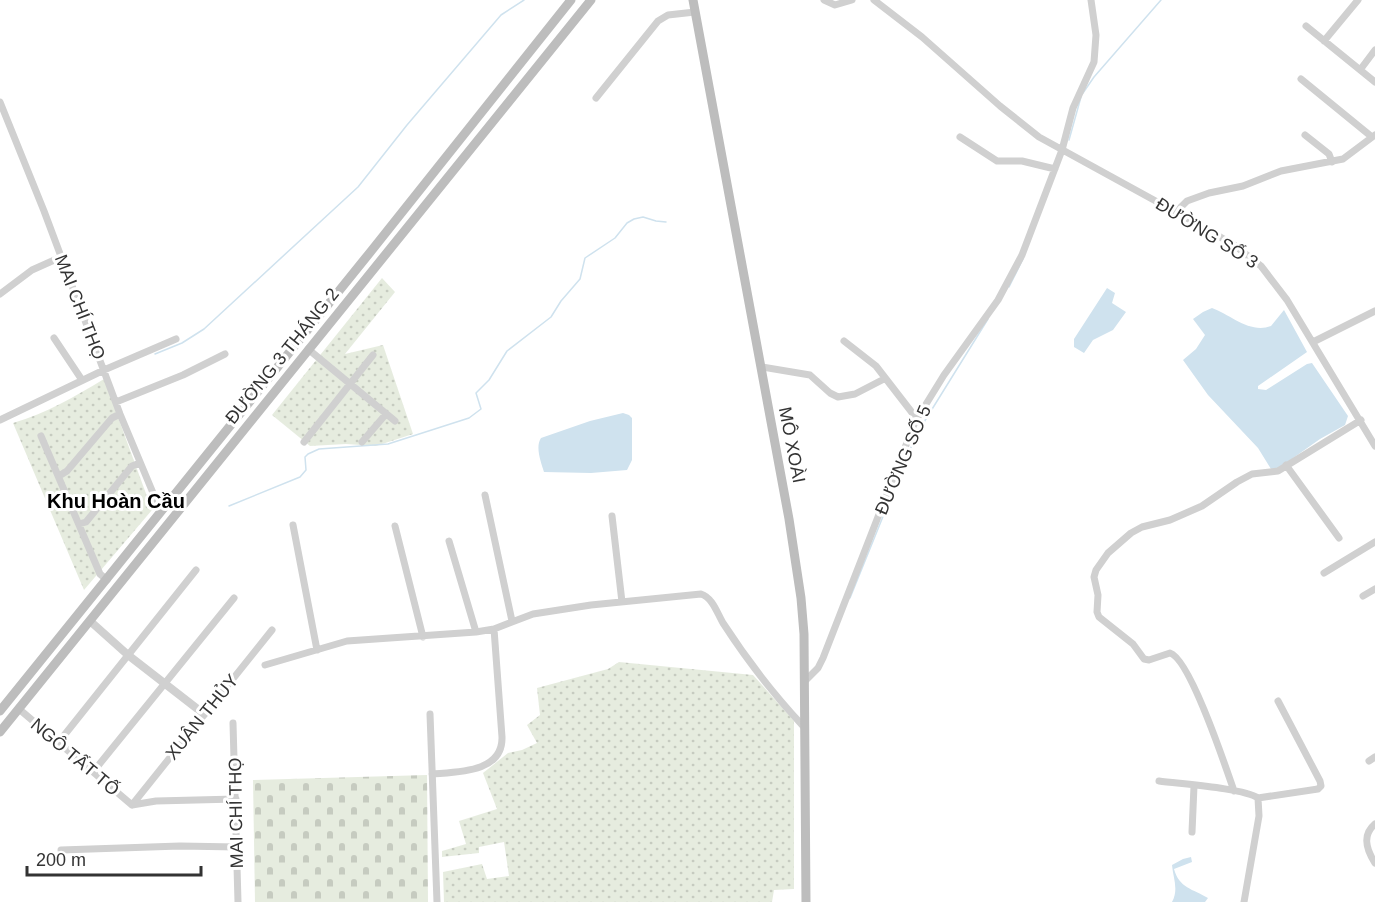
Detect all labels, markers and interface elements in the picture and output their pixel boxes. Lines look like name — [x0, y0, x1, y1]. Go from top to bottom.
street label: ĐƯỜNG SỐ 3 — [1152, 193, 1262, 272]
street label: MAI CHÍ THỌ — [51, 252, 109, 362]
street label: ĐƯỜNG 3 THÁNG 2 — [220, 284, 343, 428]
street label: ĐƯỜNG SỐ 5 — [870, 402, 935, 518]
street label: MÔ XOÀI — [775, 405, 810, 485]
district label: Khu Hoàn Cầu — [47, 490, 185, 512]
street label: XUÂN THỦY — [161, 670, 242, 764]
street label: NGÔ TẤT TỐ — [27, 714, 124, 800]
street label: MAI CHÍ THỌ — [225, 757, 247, 869]
scale bar — [27, 839, 201, 877]
text: 200 m — [36, 850, 86, 870]

